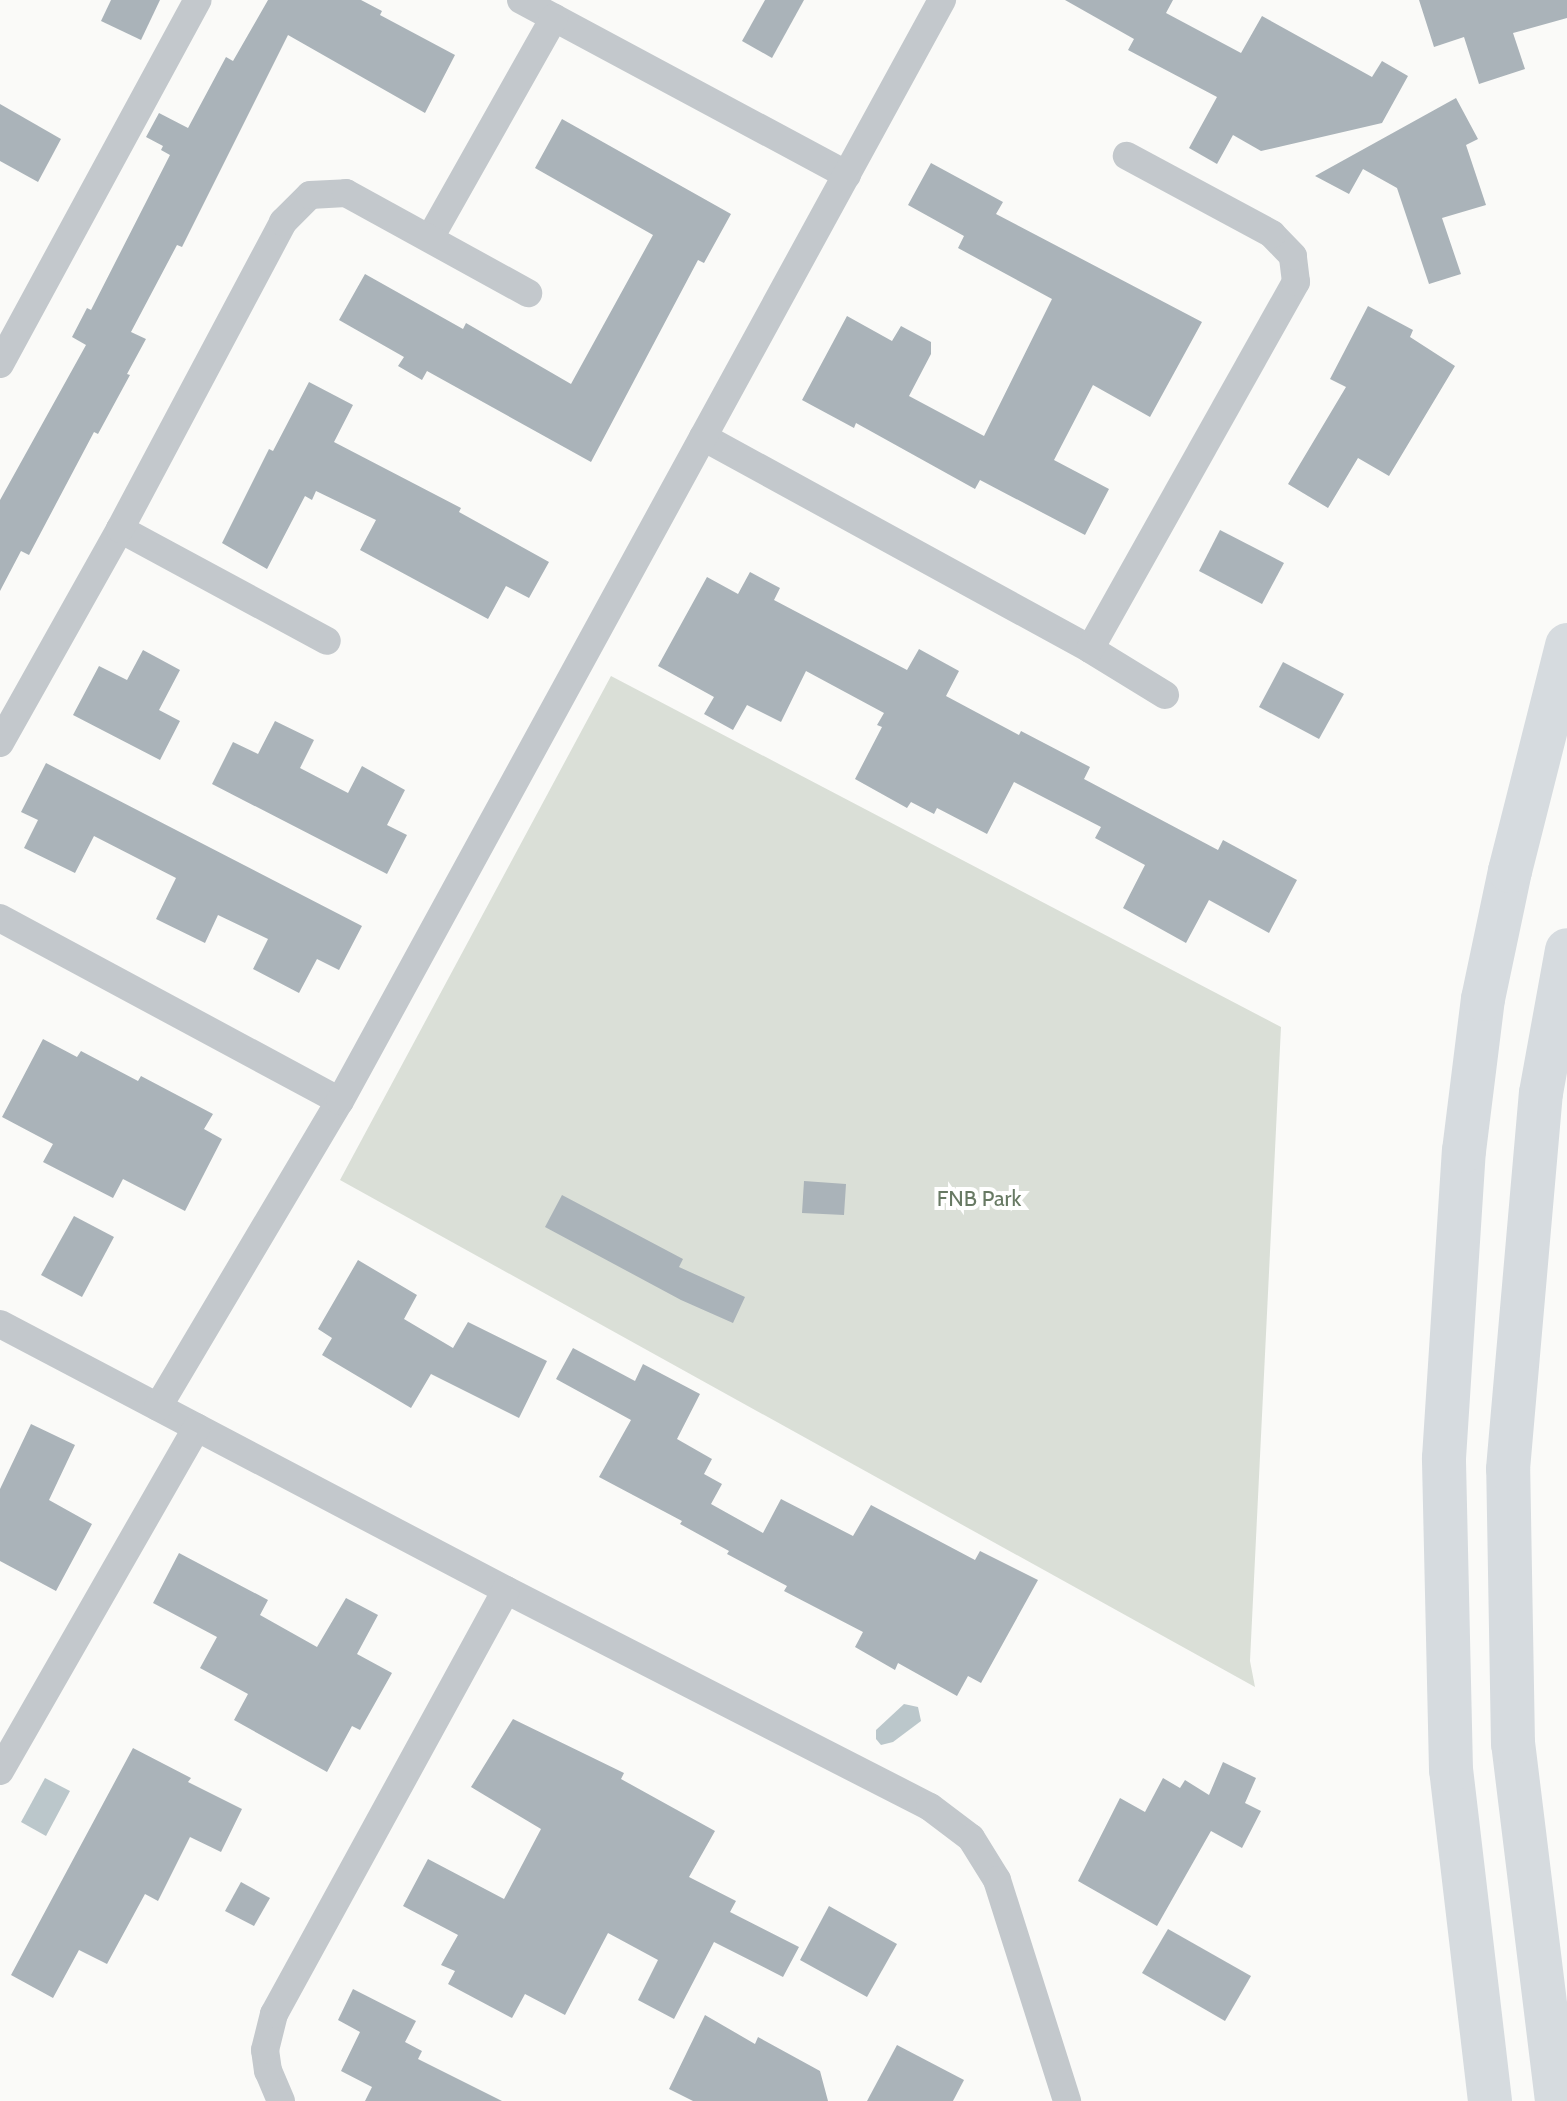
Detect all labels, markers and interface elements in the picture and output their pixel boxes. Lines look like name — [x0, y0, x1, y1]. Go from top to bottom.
park label: FNB Park — [937, 1186, 1021, 1212]

